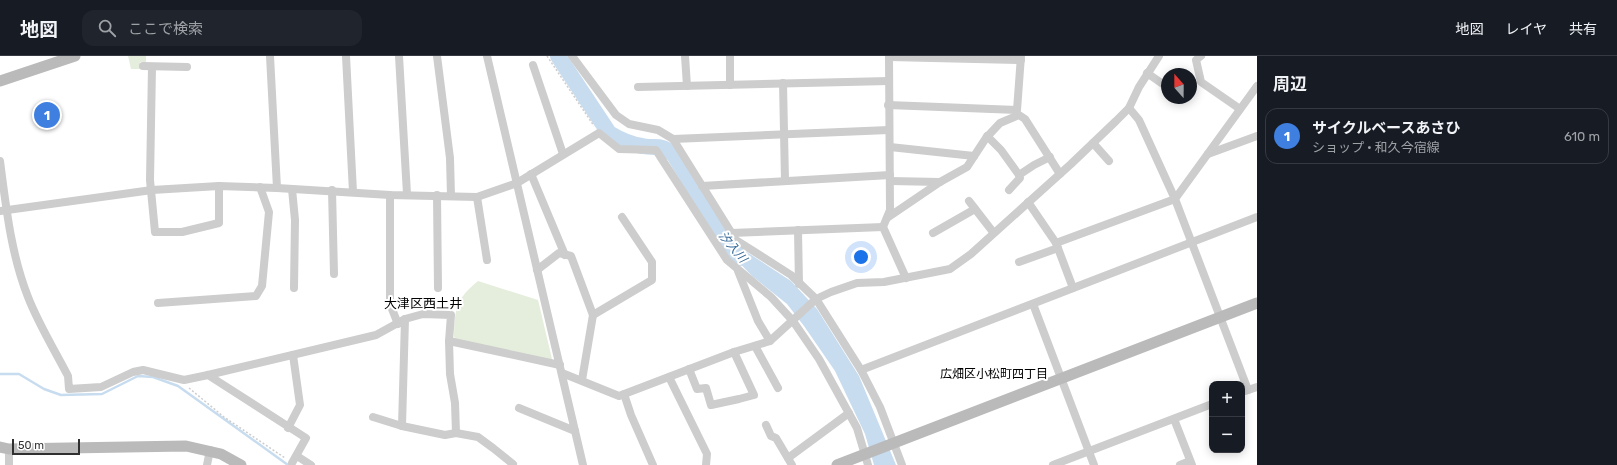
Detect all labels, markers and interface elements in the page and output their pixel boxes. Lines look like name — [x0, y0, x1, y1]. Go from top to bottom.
search box — [82, 10, 362, 46]
icon: search — [96, 17, 118, 39]
text: 地図 — [20, 18, 58, 41]
text: ここで検索 — [128, 20, 203, 38]
text: 地図 — [1455, 21, 1483, 38]
text: レイヤ — [1505, 21, 1547, 38]
text: 共有 — [1569, 21, 1597, 38]
north arrow — [1161, 68, 1197, 104]
text: 周辺 — [1273, 74, 1307, 94]
pin: 1 — [34, 100, 60, 130]
text: サイクルベースあさひ — [1312, 119, 1461, 137]
text: 1 — [1284, 129, 1290, 144]
text: 610 m — [1564, 129, 1600, 144]
text: ショップ · 和久今宿線 — [1312, 140, 1440, 155]
water label: 汐入川 — [716, 229, 751, 267]
your location — [851, 247, 871, 267]
district label: 大津区西土井 — [384, 296, 462, 311]
district label: 広畑区小松町四丁目 — [940, 367, 1048, 381]
map controls — [1209, 381, 1245, 453]
button: + — [1209, 381, 1245, 417]
button: − — [1209, 417, 1245, 453]
scale bar — [12, 437, 80, 456]
text: 50 m — [18, 439, 44, 452]

